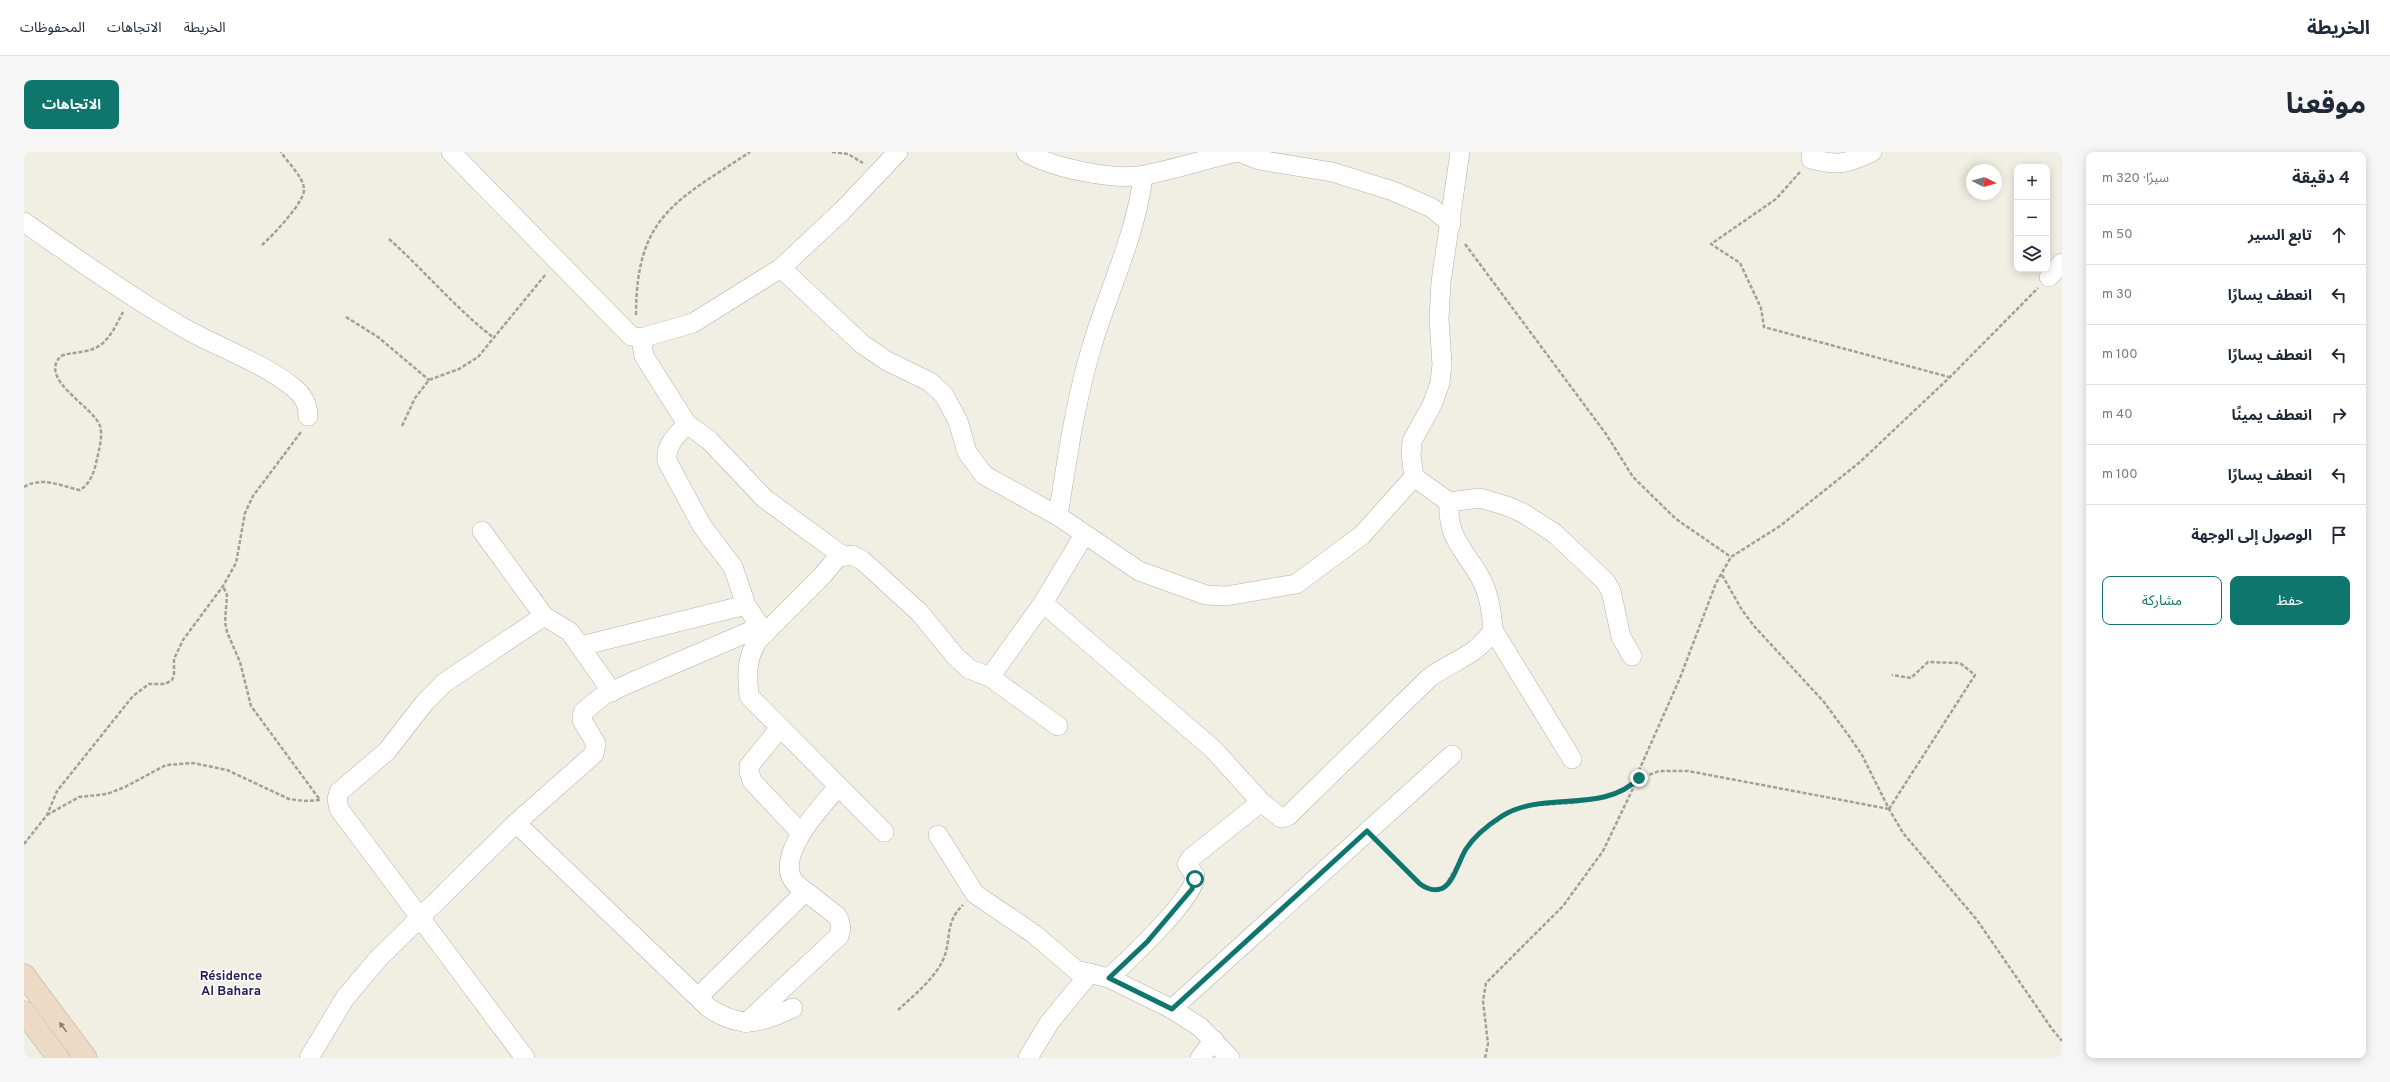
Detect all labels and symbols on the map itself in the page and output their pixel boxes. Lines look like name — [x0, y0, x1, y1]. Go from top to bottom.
north arrow — [1966, 164, 2002, 200]
route end — [1630, 769, 1648, 787]
route start — [1186, 870, 1204, 888]
district label: Résidence Al Bahara — [200, 969, 262, 1000]
one-way arrow — [58, 1021, 67, 1032]

